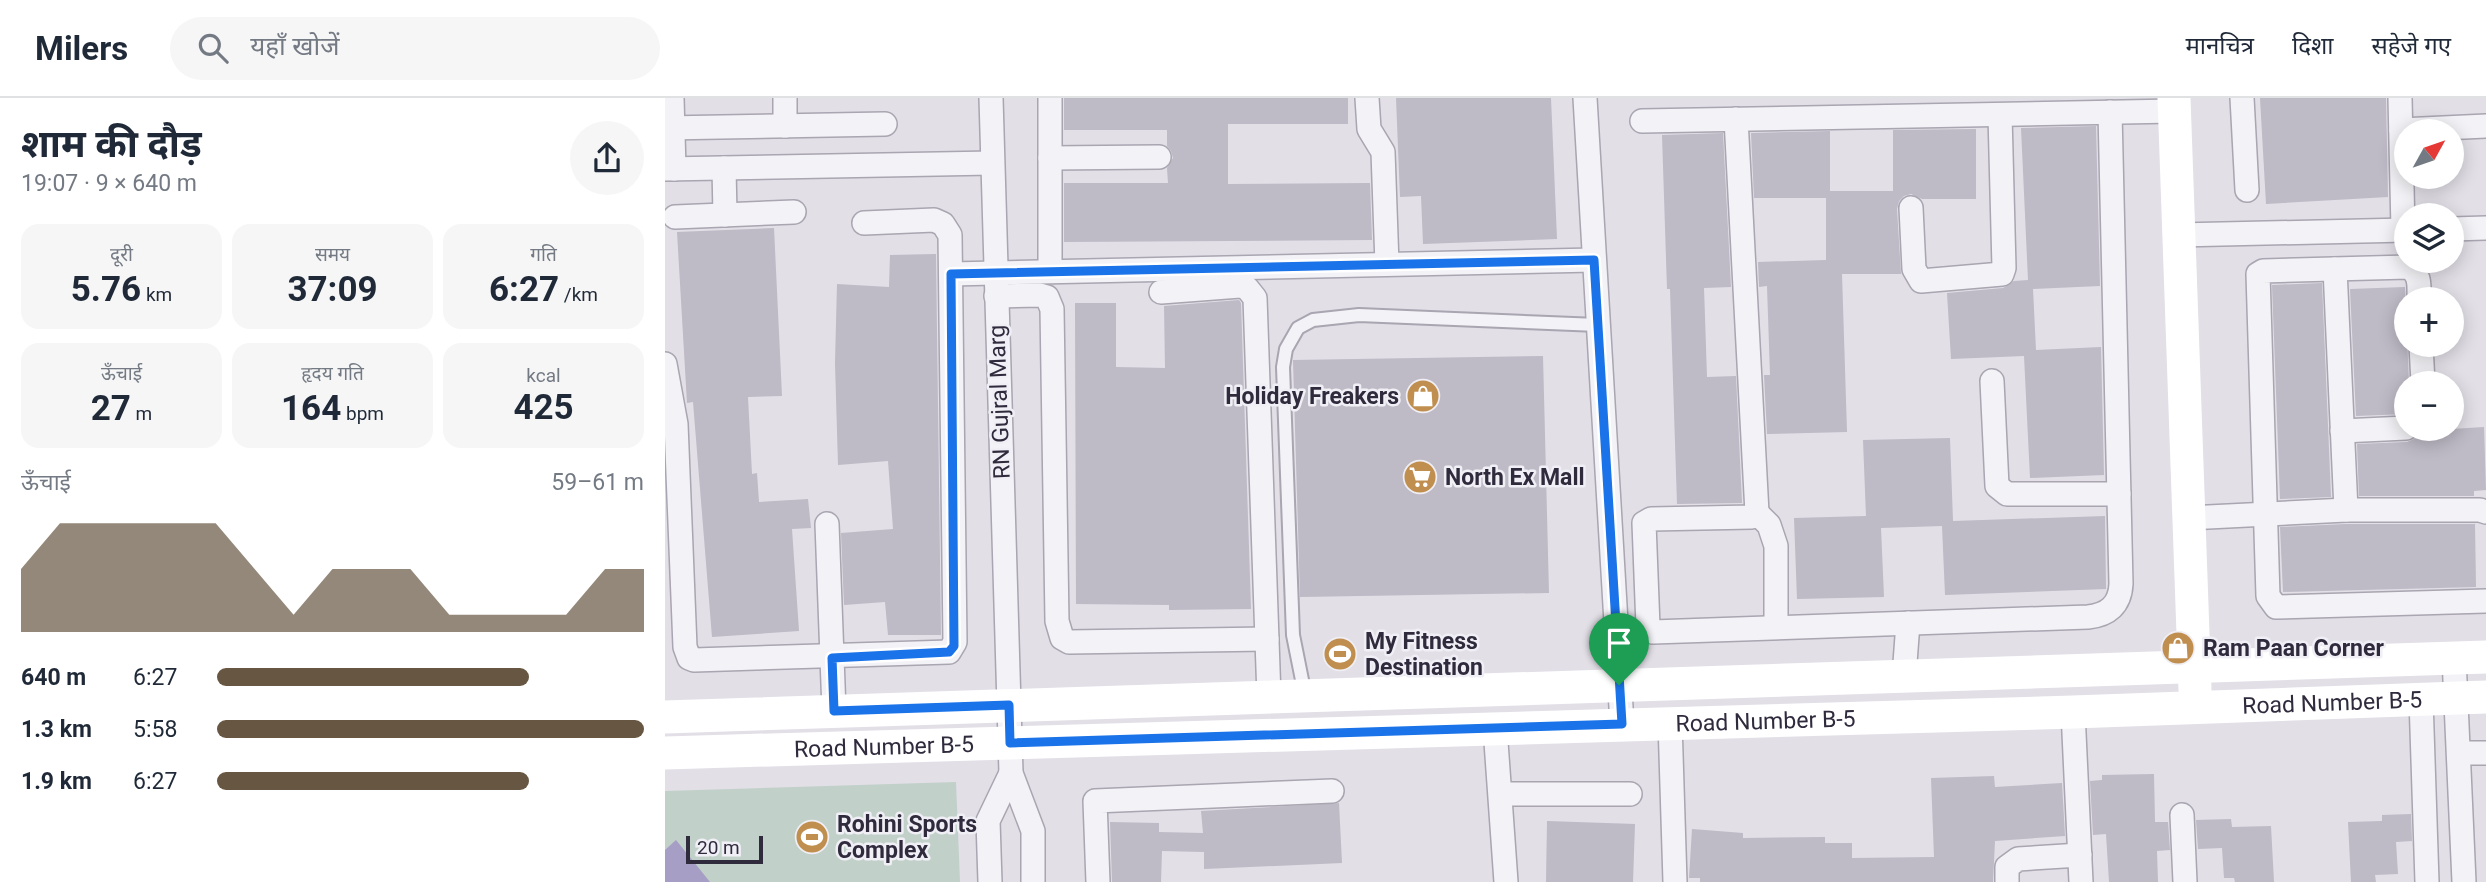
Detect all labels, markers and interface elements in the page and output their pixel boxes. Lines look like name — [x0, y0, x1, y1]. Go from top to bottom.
search box — [170, 17, 660, 80]
text: Milers — [35, 29, 128, 68]
icon: search — [194, 29, 232, 67]
text: यहाँ खोजें — [250, 31, 340, 61]
text: मानचित्र — [2185, 32, 2254, 60]
text: दिशा — [2292, 32, 2333, 60]
text: सहेजे गए — [2371, 32, 2451, 60]
north arrow — [2394, 119, 2464, 189]
map controls — [2394, 119, 2464, 441]
button: share — [570, 121, 644, 195]
text: शाम की दौड़ — [21, 122, 202, 166]
text: 19:07 · 9 × 640 m — [21, 170, 197, 197]
button: layers — [2394, 203, 2464, 273]
text: दूरी — [110, 243, 133, 266]
text: समय — [315, 243, 350, 266]
text: गति — [530, 243, 557, 266]
text: 5.76 — [71, 269, 141, 310]
text: 37:09 — [287, 269, 378, 310]
text: 6:27 — [489, 269, 559, 310]
text: km — [141, 283, 172, 306]
text: /km — [559, 283, 598, 306]
button: + — [2394, 287, 2464, 357]
street label: RN Gujral Marg — [983, 324, 1016, 480]
text: ऊँचाई — [101, 362, 142, 385]
text: हृदय गति — [301, 362, 364, 385]
text: kcal — [526, 364, 561, 387]
button: − — [2394, 371, 2464, 441]
shop icon: Holiday Freakers — [1404, 377, 1442, 415]
place label: Holiday Freakers — [1225, 383, 1399, 410]
text: 425 — [513, 387, 574, 428]
text: 27 — [91, 388, 131, 429]
text: 164 — [281, 388, 341, 429]
text: m — [131, 402, 152, 425]
text: bpm — [341, 402, 384, 425]
supermarket icon: North Ex Mall — [1401, 458, 1439, 496]
place label: North Ex Mall — [1445, 464, 1585, 491]
text: ऊँचाई — [21, 469, 71, 496]
text: 59–61 m — [551, 469, 644, 496]
pin — [1589, 613, 1649, 685]
icon: arrive — [1600, 624, 1638, 662]
place label: My Fitness Destination — [1365, 628, 1483, 681]
shop icon: Ram Paan Corner — [2159, 629, 2197, 667]
sports icon: My Fitness Destination — [1321, 635, 1359, 673]
place label: Ram Paan Corner — [2203, 635, 2384, 662]
text: 640 m — [21, 664, 86, 691]
text: 6:27 — [133, 664, 177, 691]
street label: Road Number B-5 — [2242, 686, 2423, 720]
street label: Road Number B-5 — [1675, 705, 1856, 738]
text: 1.3 km — [21, 716, 92, 743]
text: 5:58 — [133, 716, 177, 743]
street label: Road Number B-5 — [794, 731, 974, 763]
text: 1.9 km — [21, 768, 92, 795]
text: 6:27 — [133, 768, 177, 795]
place label: Rohini Sports Complex — [837, 811, 977, 864]
sports icon: Rohini Sports Complex — [793, 818, 831, 856]
scale bar — [686, 833, 763, 865]
text: 20 m — [697, 836, 740, 859]

